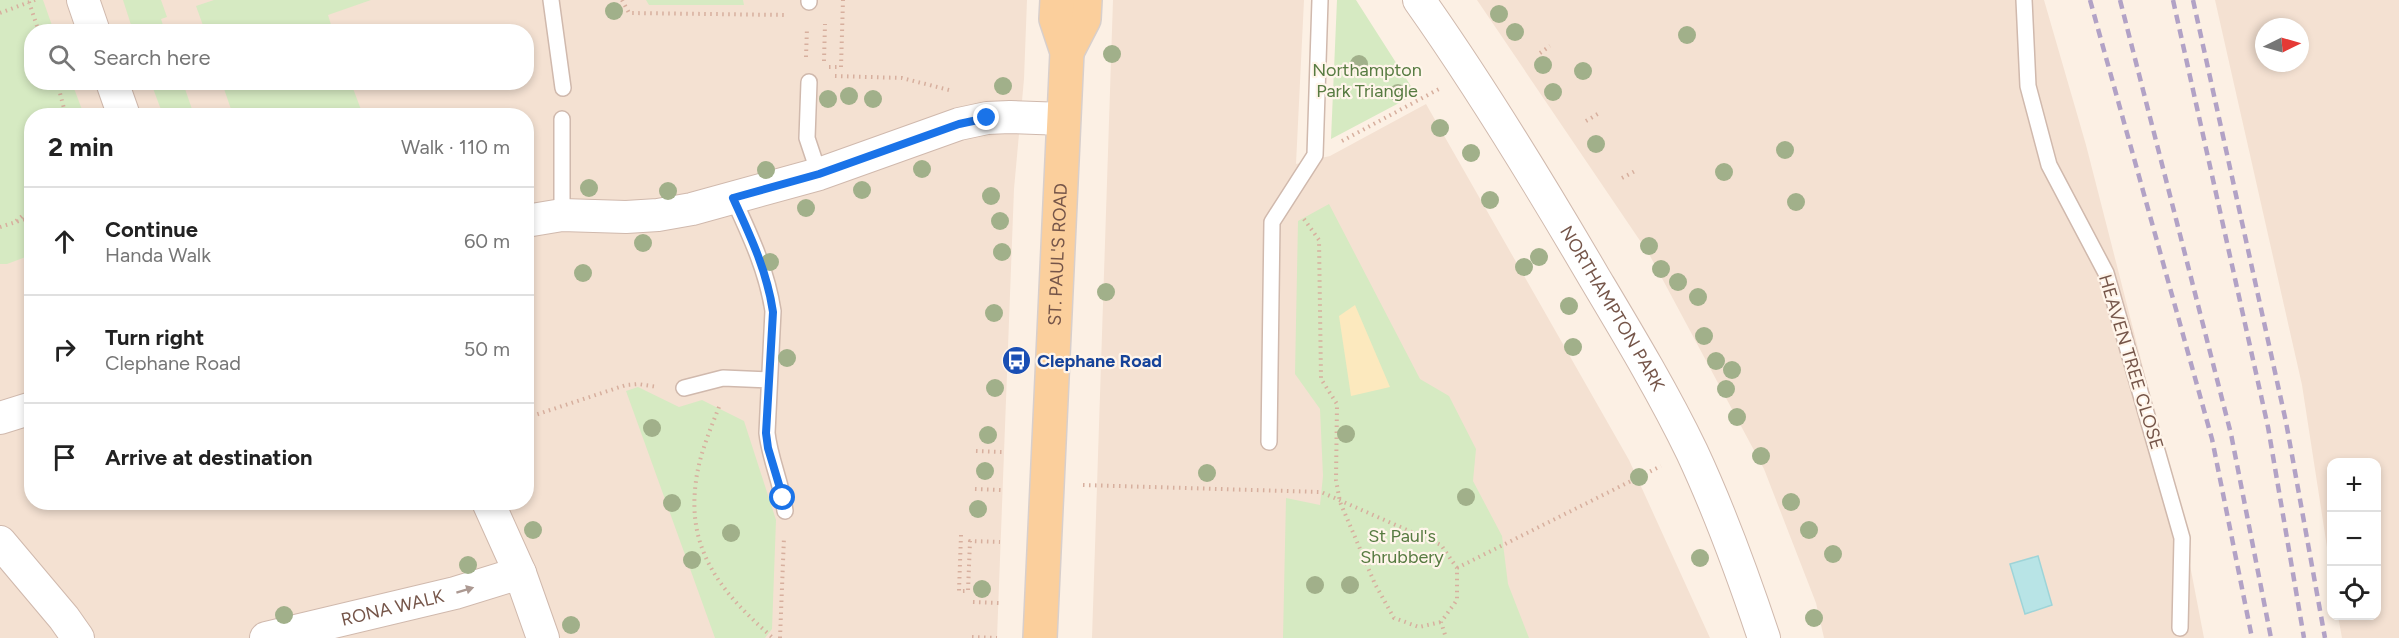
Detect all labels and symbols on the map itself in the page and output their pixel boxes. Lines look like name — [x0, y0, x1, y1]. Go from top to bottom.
north arrow — [2255, 18, 2309, 72]
park label: Northampton Park Triangle — [1312, 59, 1422, 102]
route end — [973, 104, 999, 130]
street label: ST. PAUL'S ROAD — [1043, 183, 1072, 326]
street label: NORTHAMPTON PARK — [1555, 222, 1669, 395]
street label: HEAVEN TREE CLOSE — [2094, 272, 2168, 452]
bus stop icon: Clephane Road — [1000, 345, 1032, 377]
place label: Clephane Road — [1037, 350, 1162, 372]
route start — [769, 484, 795, 510]
park label: St Paul's Shrubbery — [1360, 525, 1444, 568]
street label: RONA WALK — [339, 585, 446, 631]
one-way arrow — [456, 585, 474, 594]

